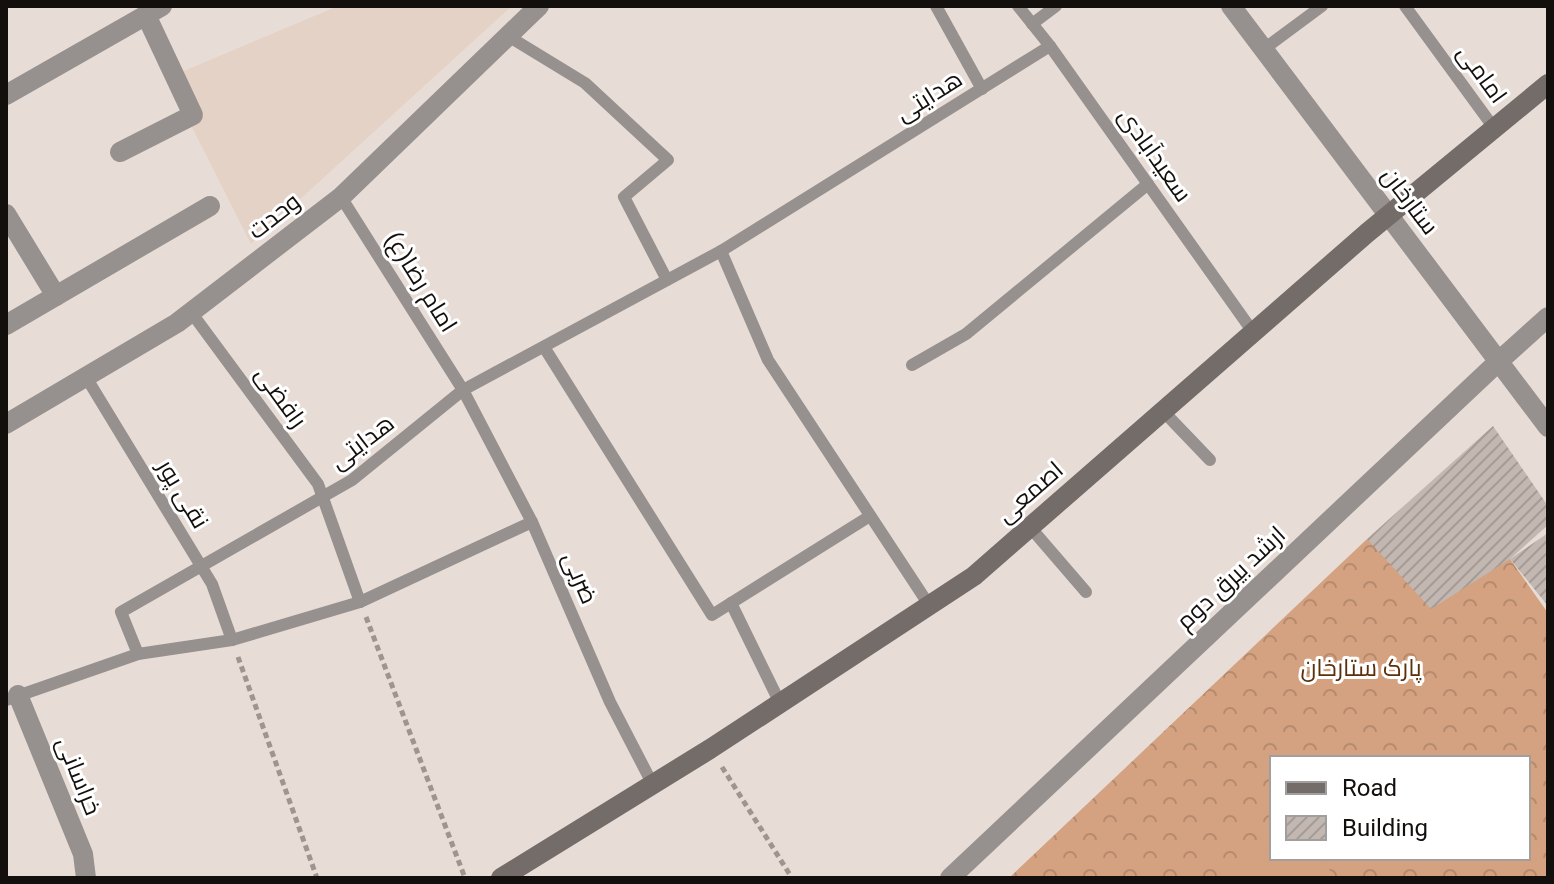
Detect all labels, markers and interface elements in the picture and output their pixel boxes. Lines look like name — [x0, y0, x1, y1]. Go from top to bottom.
street label: امامی — [1451, 39, 1513, 109]
street label: هدایتی — [891, 65, 967, 127]
street label: سعیدآبادی — [1113, 103, 1197, 207]
street label: ستارخان — [1376, 162, 1444, 240]
street label: وحدت — [242, 187, 306, 245]
street label: امام رضا(ع) — [378, 227, 463, 338]
street label: رافضی — [249, 361, 313, 433]
street label: هدایتی — [324, 409, 400, 475]
street label: نقی پور — [149, 453, 214, 535]
street label: اصمعی — [991, 456, 1069, 528]
street label: ارشد بیرق دوم — [1171, 521, 1293, 637]
street label: ضربی — [557, 548, 603, 608]
park label: پارک ستارخان — [1300, 654, 1422, 684]
street label: خراسانی — [51, 733, 107, 819]
legend — [1270, 756, 1530, 860]
text: Road — [1342, 774, 1397, 802]
text: Building — [1342, 814, 1428, 842]

